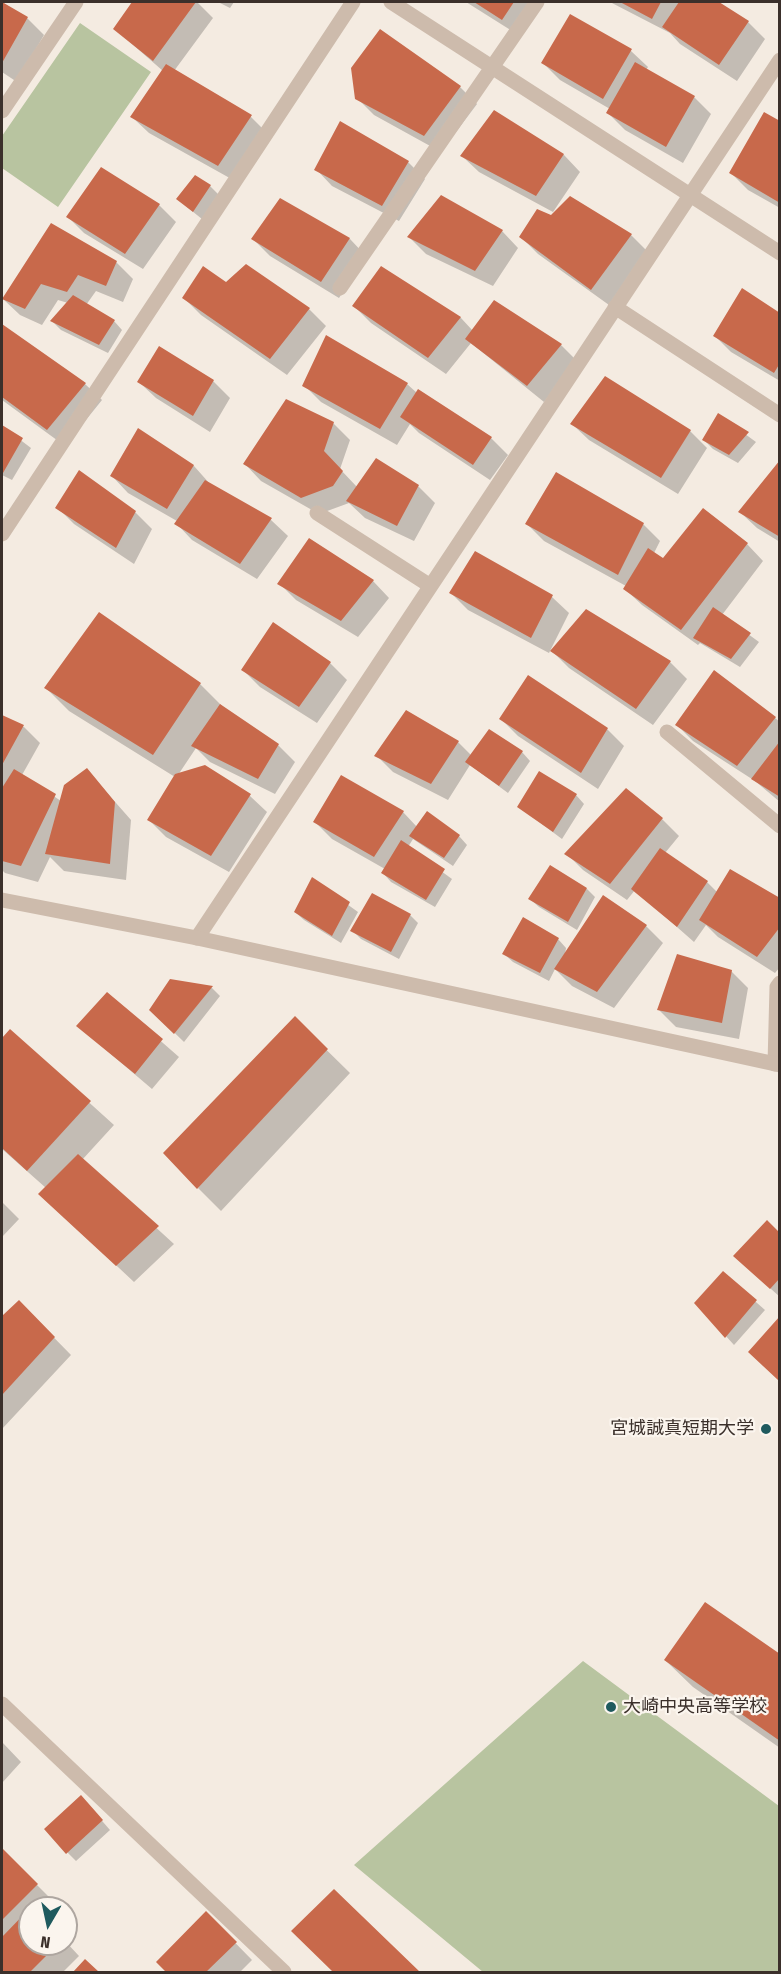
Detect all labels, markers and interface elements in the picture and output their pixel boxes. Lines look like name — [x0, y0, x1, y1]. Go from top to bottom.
place label: 宮城誠真短期大学 — [610, 1418, 754, 1440]
marker: 宮城誠真短期大学 — [759, 1422, 773, 1436]
place label: 大崎中央高等学校 — [623, 1696, 767, 1718]
marker: 大崎中央高等学校 — [604, 1700, 618, 1714]
north arrow — [18, 1896, 78, 1956]
text: N — [39, 1932, 52, 1952]

